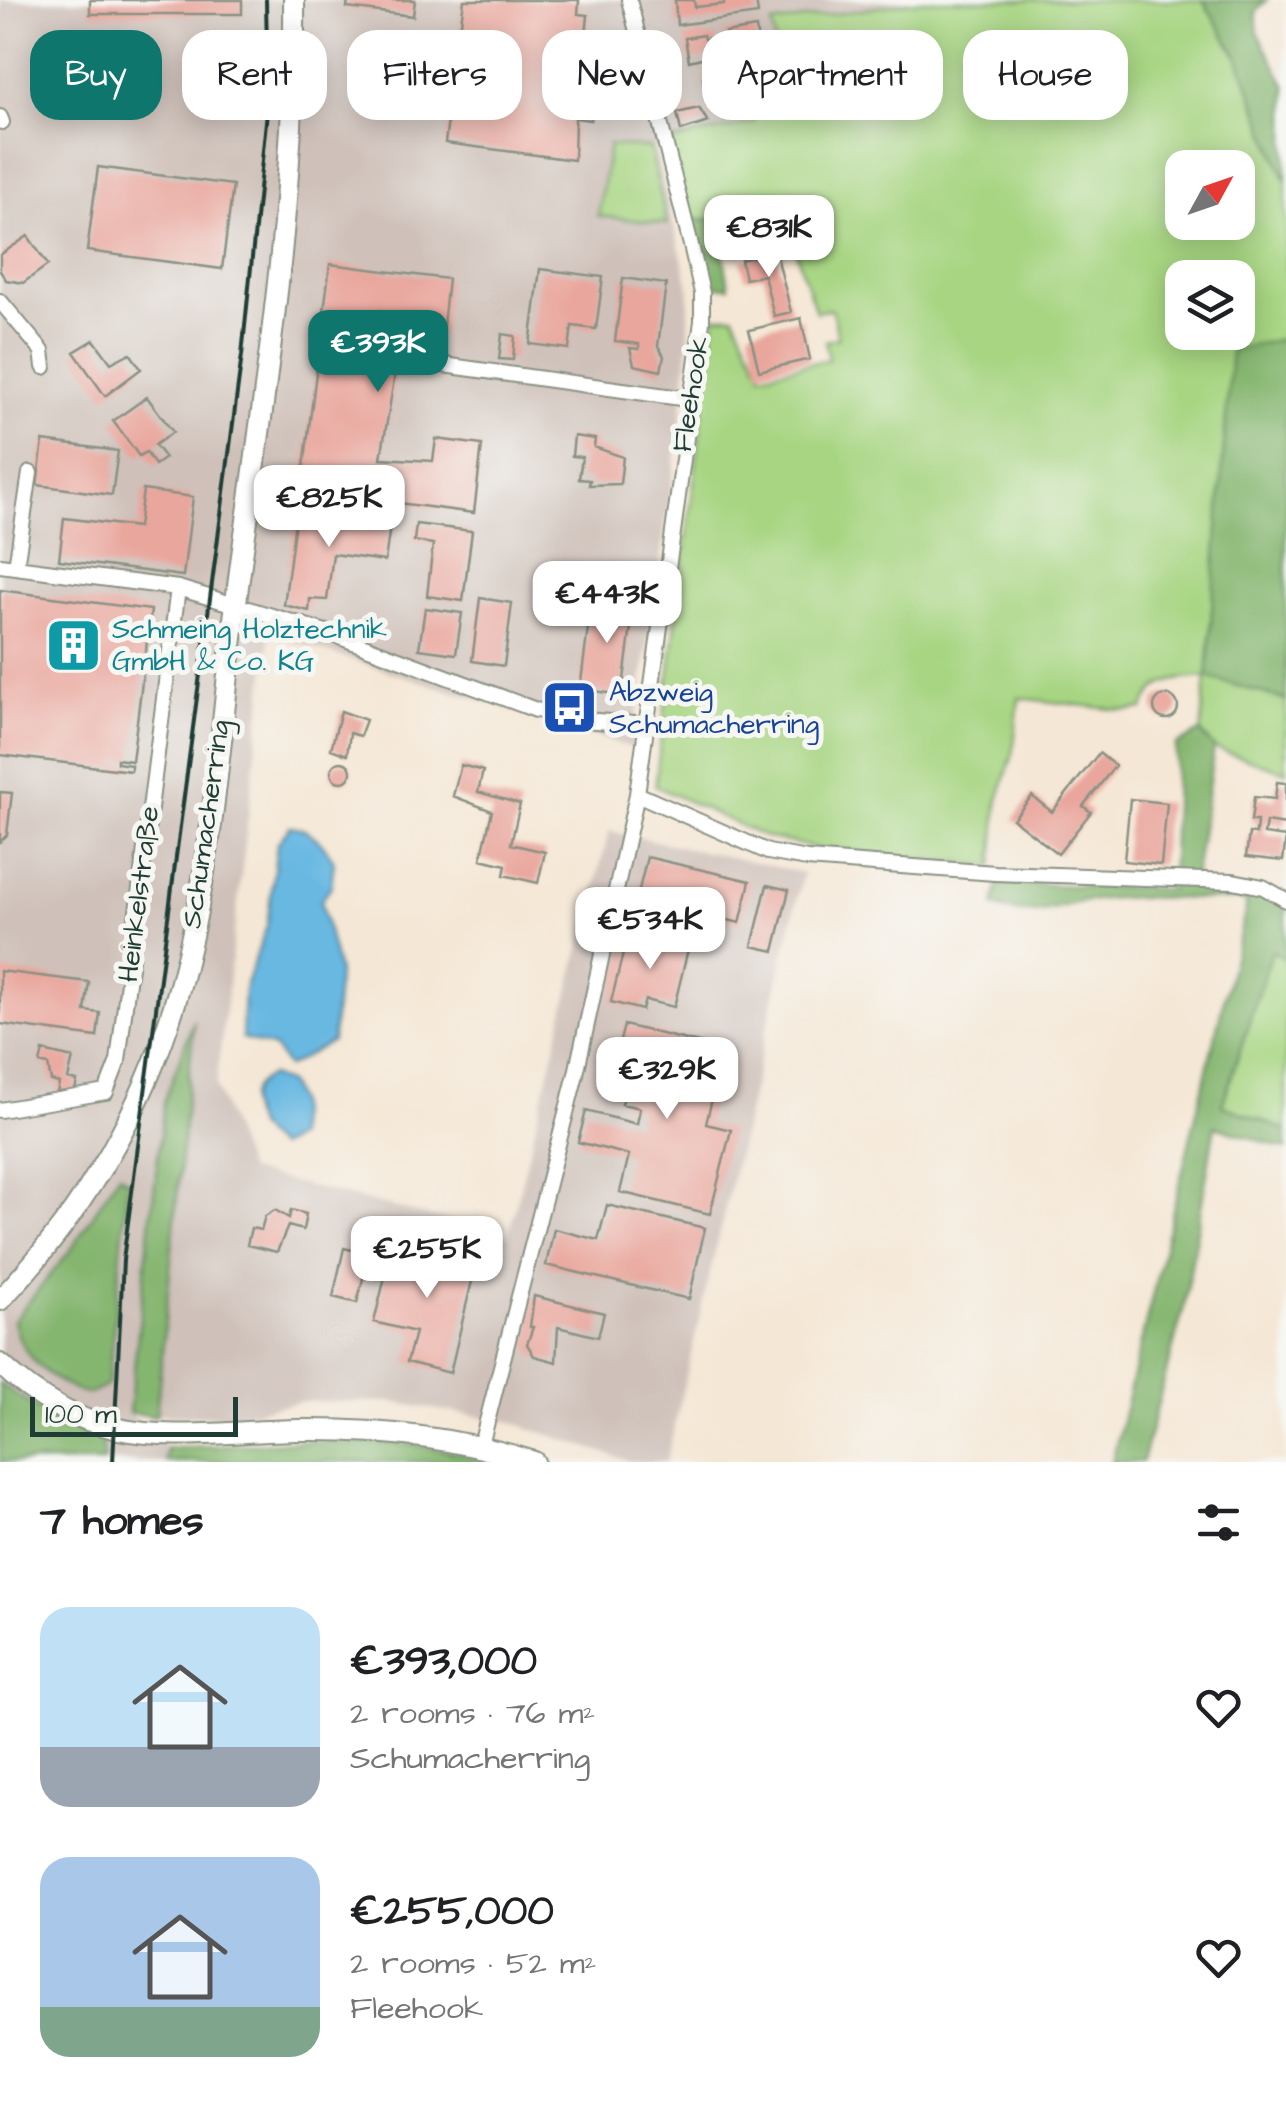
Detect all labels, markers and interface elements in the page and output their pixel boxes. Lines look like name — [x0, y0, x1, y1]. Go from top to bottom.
chip: Buy — [30, 30, 162, 120]
chip: Rent — [182, 30, 327, 120]
chip: Filters — [347, 30, 522, 120]
chip: New — [542, 30, 682, 120]
chip: Apartment — [702, 30, 943, 120]
chip: House — [963, 30, 1128, 120]
north arrow — [1165, 150, 1255, 240]
map controls — [1165, 150, 1255, 350]
pin: €831K — [699, 195, 839, 280]
text: €831K — [726, 205, 812, 250]
button: layers — [1165, 260, 1255, 350]
pin: €393K — [308, 310, 448, 395]
text: €393K — [330, 320, 426, 365]
street label: Fleehook — [663, 333, 719, 455]
pin: €825K — [259, 465, 399, 550]
text: €825K — [276, 475, 382, 520]
pin: €443K — [537, 561, 677, 646]
text: €443K — [555, 571, 659, 616]
place label: Schmeing Holztechnik GmbH & Co. KG — [112, 610, 387, 681]
building icon: Schmeing Holztechnik GmbH & Co. KG — [43, 615, 103, 675]
place label: Abzweig Schumacherring — [609, 673, 819, 745]
bus stop icon: Abzweig Schumacherring — [540, 678, 600, 738]
street label: Schumacherring — [172, 717, 241, 931]
street label: Heinkelstraße — [109, 804, 169, 984]
pin: €534K — [580, 887, 720, 972]
text: €534K — [597, 897, 703, 942]
pin: €329K — [597, 1037, 737, 1122]
text: €329K — [618, 1047, 716, 1092]
pin: €255K — [357, 1216, 497, 1301]
text: €255K — [373, 1226, 481, 1271]
scale bar — [30, 1392, 238, 1436]
text: 100 m — [45, 1395, 117, 1434]
text: 7 homes — [40, 1493, 204, 1551]
icon: filters — [1191, 1495, 1246, 1550]
text: €393,000 — [350, 1633, 537, 1691]
icon: home — [120, 1647, 240, 1767]
icon: heart — [1191, 1680, 1246, 1735]
text: 2 rooms · 76 m² — [350, 1691, 595, 1736]
text: Schumacherring — [350, 1736, 590, 1781]
text: €255,000 — [350, 1883, 554, 1941]
icon: home — [120, 1897, 240, 2017]
icon: heart — [1191, 1930, 1246, 1985]
text: 2 rooms · 52 m² — [350, 1941, 597, 1986]
text: Fleehook — [350, 1986, 483, 2031]

